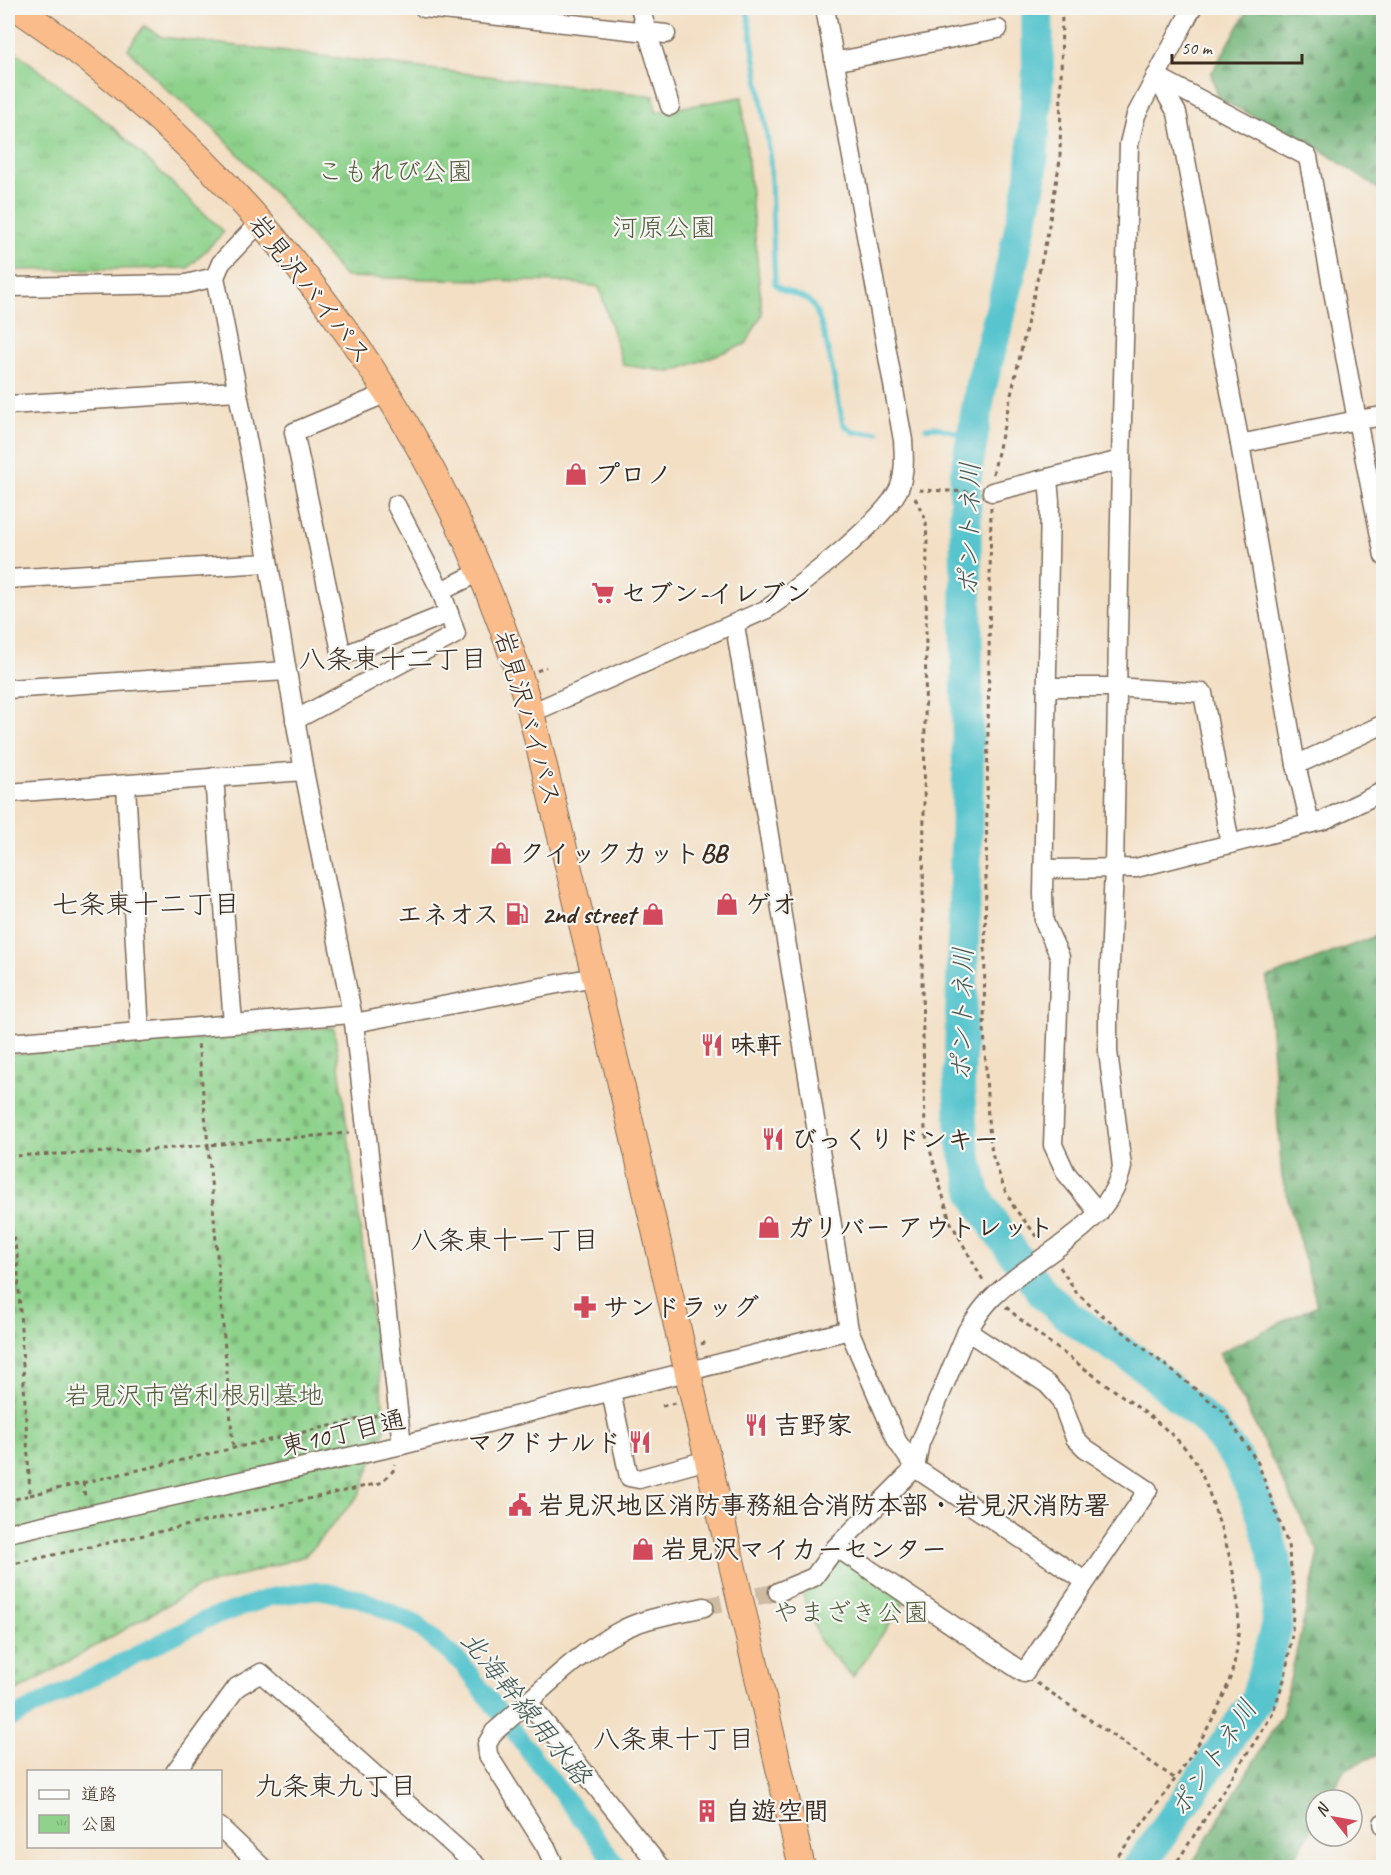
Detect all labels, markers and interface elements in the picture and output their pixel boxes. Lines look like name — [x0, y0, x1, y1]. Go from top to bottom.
scale bar — [1172, 27, 1302, 65]
text: 50 m — [1181, 37, 1214, 59]
park label: こもれび公園 — [317, 155, 473, 188]
street label: 岩見沢バイパス — [241, 207, 379, 371]
park label: 河原公園 — [612, 211, 716, 244]
place label: プロノ — [594, 458, 672, 491]
shop icon: プロノ — [563, 461, 589, 487]
water label: ポントネ川 — [951, 461, 987, 597]
place label: セブン-イレブン — [621, 577, 811, 610]
supermarket icon: セブン-イレブン — [590, 580, 616, 606]
street label: 岩見沢バイパス — [487, 626, 569, 810]
district label: 八条東十二丁目 — [299, 642, 488, 676]
place label: クイックカットBB — [519, 837, 730, 870]
shop icon: クイックカットBB — [488, 840, 514, 866]
district label: 七条東十二丁目 — [52, 887, 241, 921]
place label: ゲオ — [745, 888, 797, 921]
shop icon: ゲオ — [714, 891, 740, 917]
place label: エネオス — [397, 898, 499, 931]
place label: 2nd street — [542, 898, 639, 931]
fuel station icon: エネオス — [504, 901, 530, 927]
shop icon: 2nd street — [640, 901, 666, 927]
water label: ポントネ川 — [944, 946, 980, 1082]
place label: 味軒 — [730, 1029, 782, 1062]
restaurant icon: 味軒 — [699, 1032, 725, 1058]
place label: びっくりドンキー — [791, 1123, 999, 1156]
restaurant icon: びっくりドンキー — [760, 1126, 786, 1152]
place label: ガリバー アウトレット — [787, 1211, 1054, 1244]
shop icon: ガリバー アウトレット — [756, 1214, 782, 1240]
district label: 八条東十一丁目 — [411, 1223, 600, 1257]
place label: サンドラッグ — [603, 1291, 759, 1324]
pharmacy icon: サンドラッグ — [572, 1294, 598, 1320]
park label: 岩見沢市営利根別墓地 — [64, 1379, 324, 1412]
street label: 東10丁目通 — [277, 1403, 409, 1463]
place label: 吉野家 — [774, 1409, 852, 1442]
restaurant icon: 吉野家 — [743, 1412, 769, 1438]
place label: マクドナルド — [467, 1426, 622, 1459]
restaurant icon: マクドナルド — [627, 1429, 653, 1455]
place label: 岩見沢地区消防事務組合消防本部・岩見沢消防署 — [538, 1489, 1110, 1522]
public building icon: 岩見沢地区消防事務組合消防本部・岩見沢消防署 — [507, 1492, 533, 1518]
place label: 岩見沢マイカーセンター — [661, 1533, 947, 1566]
shop icon: 岩見沢マイカーセンター — [630, 1536, 656, 1562]
park label: やまざき公園 — [773, 1596, 929, 1629]
water label: 北海幹線用水路 — [453, 1624, 600, 1794]
water label: ポントネ川 — [1161, 1693, 1265, 1823]
district label: 八条東十丁目 — [593, 1722, 755, 1756]
district label: 九条東九丁目 — [255, 1769, 417, 1803]
legend — [27, 1770, 222, 1848]
text: 道路 — [81, 1783, 117, 1805]
north arrow — [1304, 1788, 1364, 1848]
place label: 自遊空間 — [725, 1795, 829, 1828]
building icon: 自遊空間 — [694, 1798, 720, 1824]
text: N — [1311, 1799, 1335, 1820]
text: 公園 — [81, 1813, 117, 1835]

